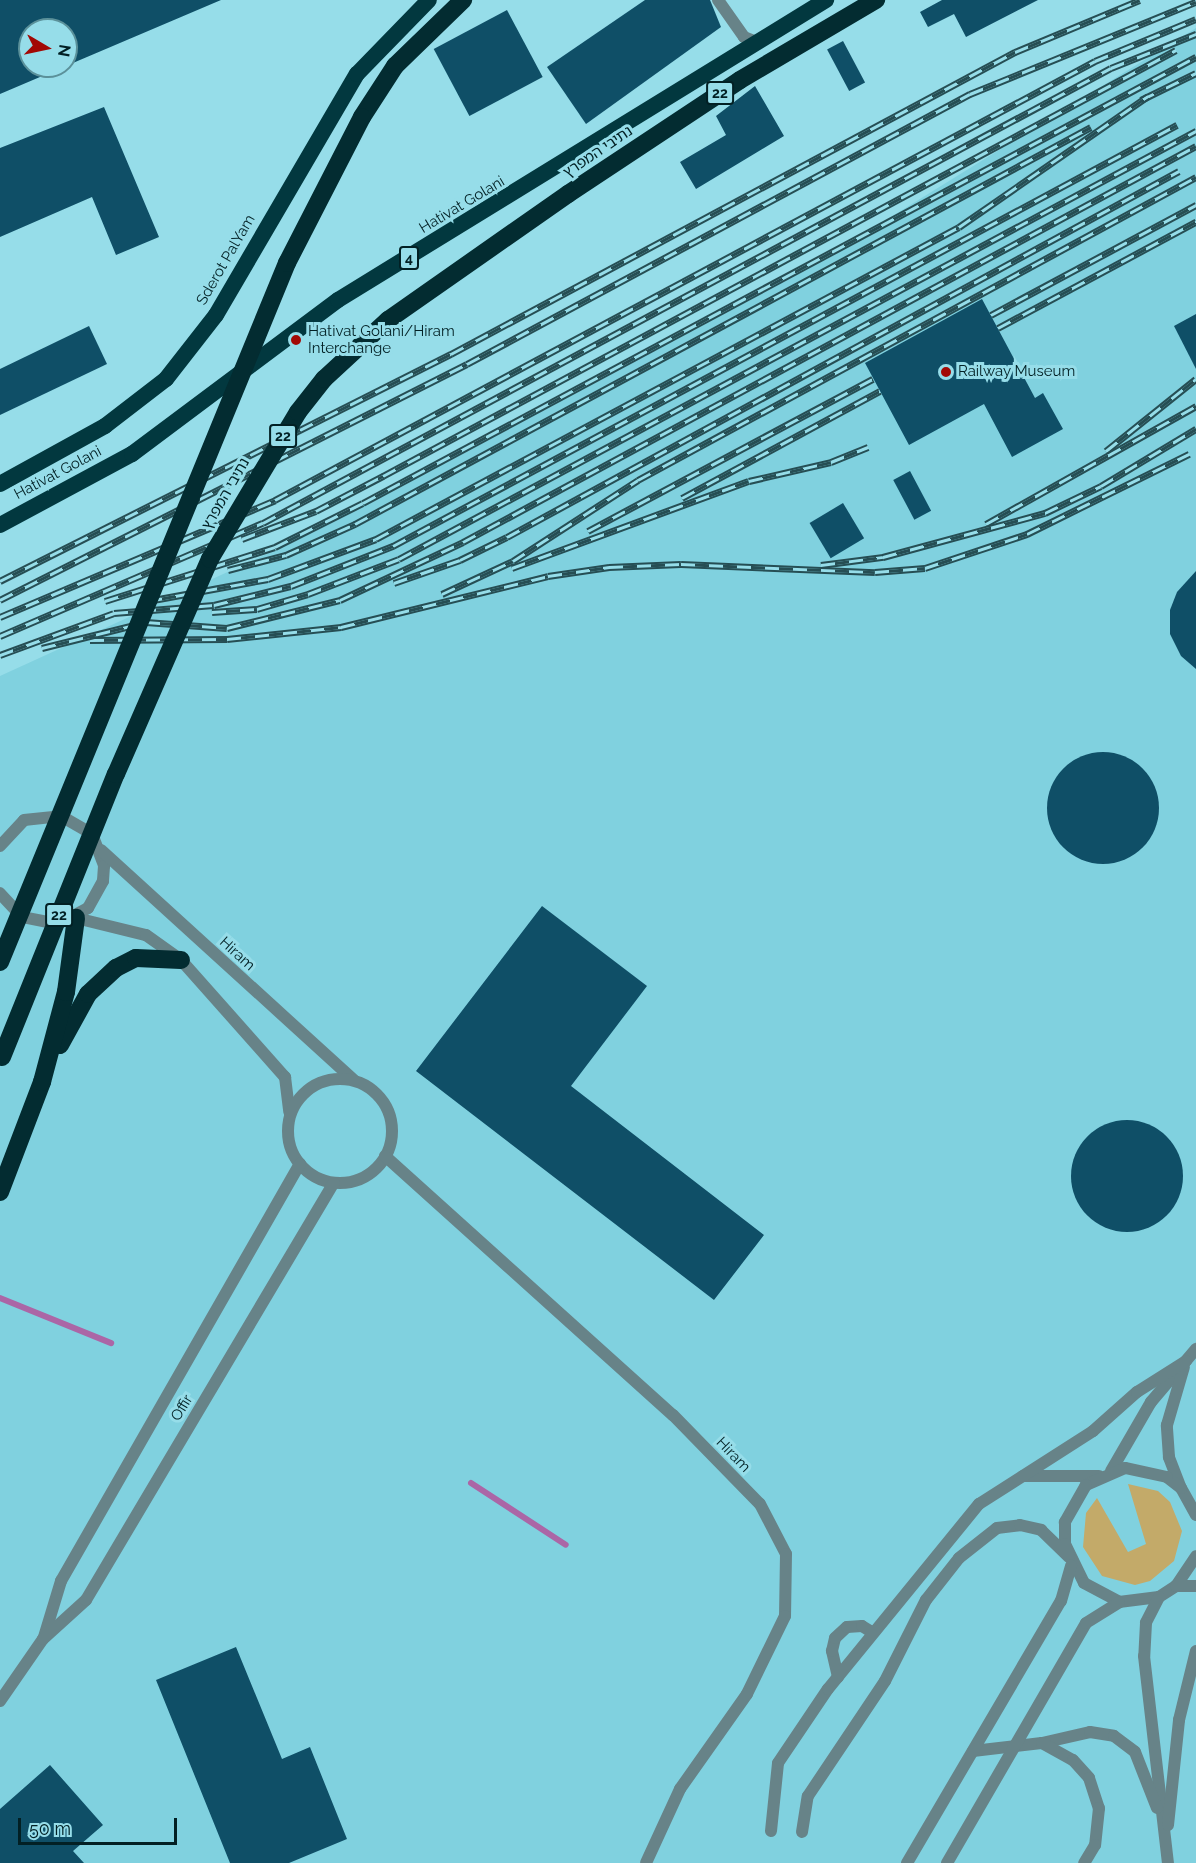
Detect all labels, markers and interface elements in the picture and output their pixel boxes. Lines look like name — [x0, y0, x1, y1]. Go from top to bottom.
north arrow — [18, 18, 78, 78]
text: N — [54, 43, 75, 58]
road number: 22 — [705, 82, 735, 104]
street label: נתיבי המפרץ — [560, 122, 636, 182]
street label: Hativat Golani — [416, 173, 508, 237]
street label: Sderot PalYam — [193, 212, 259, 308]
road number: 4 — [398, 247, 420, 269]
place label: Hativat Golani/Hiram Interchange — [308, 322, 455, 357]
marker: Hativat Golani/Hiram Interchange — [289, 333, 303, 347]
place label: Railway Museum — [958, 363, 1076, 381]
marker: Railway Museum — [939, 365, 953, 379]
road number: 22 — [268, 425, 298, 447]
street label: Hativat Golani — [11, 442, 105, 504]
street label: נתיבי המפרץ — [198, 455, 254, 533]
road number: 22 — [44, 904, 74, 926]
street label: Hiram — [216, 933, 258, 975]
street label: Offir — [167, 1392, 197, 1424]
street label: Hiram — [712, 1434, 754, 1476]
scale bar — [21, 1806, 180, 1844]
text: 50 m — [29, 1818, 71, 1839]

